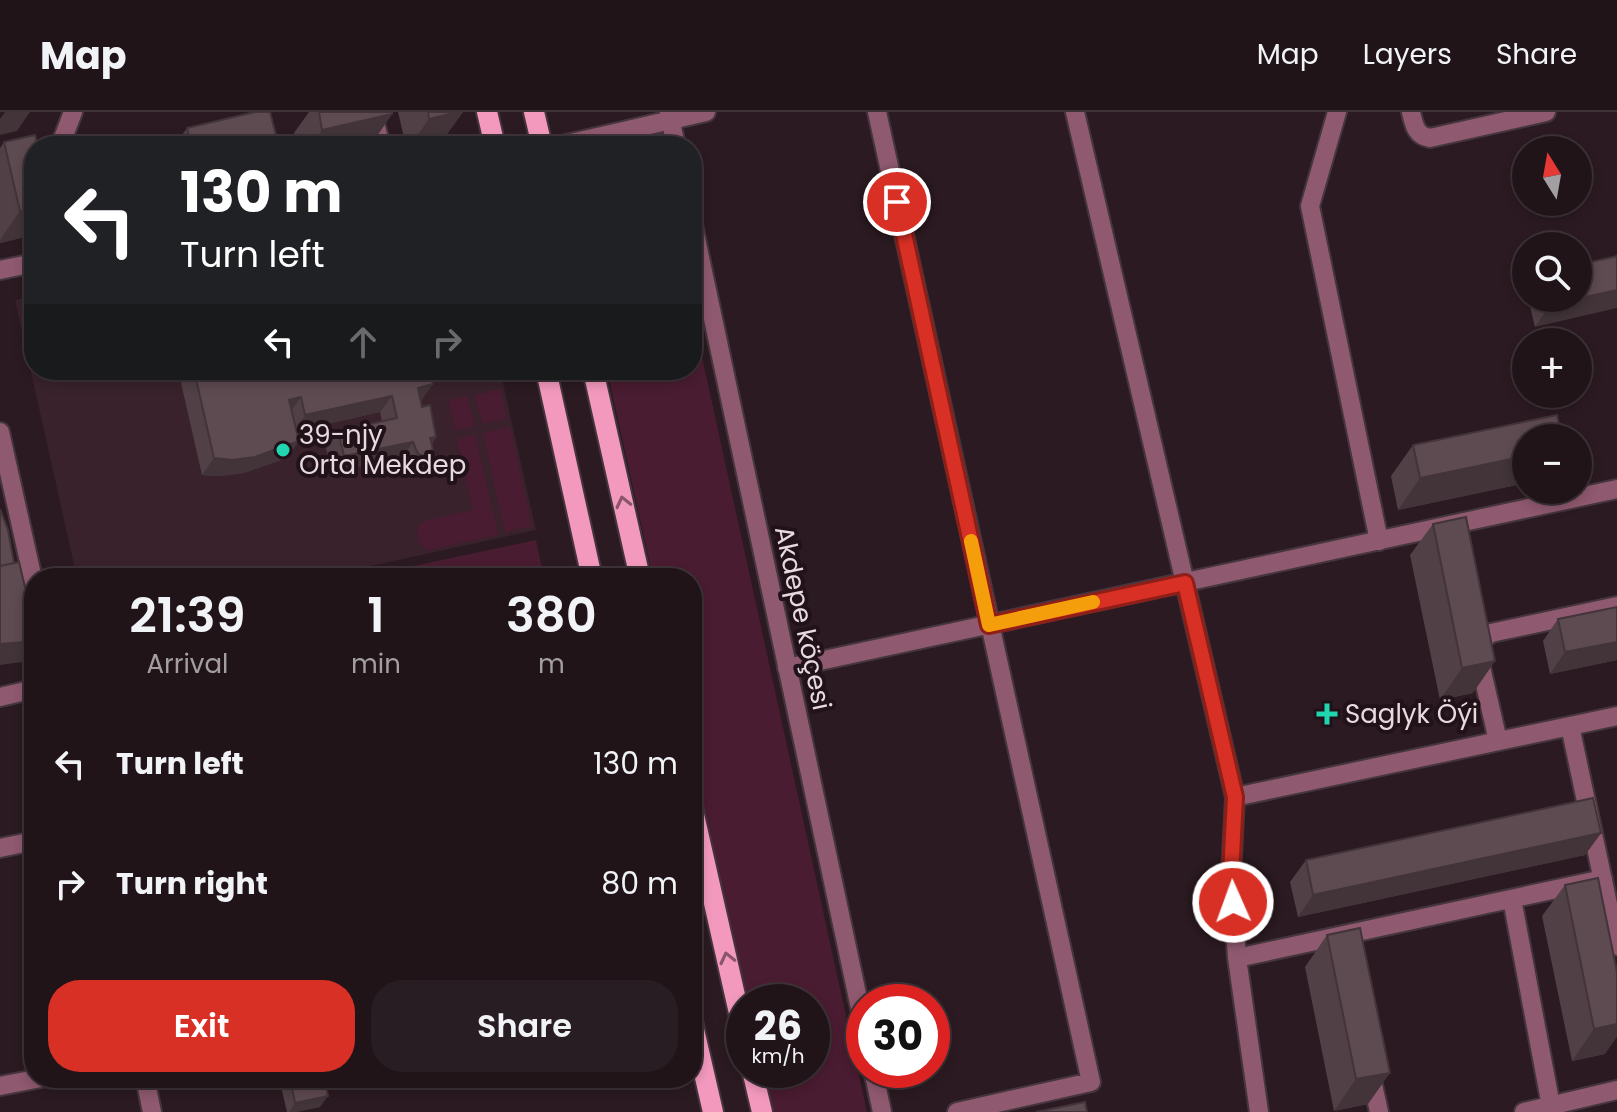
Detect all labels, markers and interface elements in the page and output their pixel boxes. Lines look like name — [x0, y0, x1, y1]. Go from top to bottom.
text: Map — [40, 29, 127, 82]
text: Map — [1257, 35, 1319, 74]
text: Layers — [1363, 35, 1452, 74]
text: Share — [1496, 35, 1577, 74]
north arrow — [1512, 136, 1592, 216]
map controls — [1512, 136, 1592, 504]
text: 130 m — [180, 153, 343, 232]
icon: left — [48, 168, 152, 272]
pin — [863, 168, 931, 236]
icon: arrive — [875, 180, 919, 224]
text: Turn left — [180, 229, 325, 280]
button: search — [1512, 232, 1592, 312]
icon: left — [257, 320, 301, 364]
icon: ahead — [341, 320, 385, 364]
icon: right — [425, 320, 469, 364]
button: + — [1512, 328, 1592, 408]
place label: 39-njy Orta Mekdep — [299, 417, 466, 483]
button: − — [1512, 424, 1592, 504]
marker: 39-njy Orta Mekdep — [274, 441, 292, 459]
one-way arrow — [615, 496, 632, 509]
street label: Akdepe köçesi — [766, 523, 840, 713]
text: 21:39 — [129, 582, 246, 649]
text: 1 — [367, 582, 385, 649]
text: 380 — [506, 582, 597, 649]
text: Arrival — [147, 646, 228, 682]
text: min — [351, 646, 401, 682]
text: m — [538, 646, 565, 682]
place label: Saglyk Öýi — [1345, 696, 1478, 732]
marker: Saglyk Öýi — [1316, 703, 1338, 725]
icon: left — [48, 742, 92, 786]
text: Turn left — [116, 742, 244, 785]
text: 130 m — [593, 742, 678, 785]
position arrow — [1191, 860, 1275, 944]
icon: right — [48, 862, 92, 906]
text: Turn right — [116, 862, 268, 905]
text: 80 m — [601, 862, 678, 905]
one-way arrow — [719, 952, 736, 966]
button: Exit — [48, 980, 355, 1072]
button: Share — [371, 980, 678, 1072]
speed limit sign: 30 — [846, 984, 950, 1088]
text: 26 — [754, 998, 802, 1054]
text: km/h — [751, 1042, 805, 1070]

